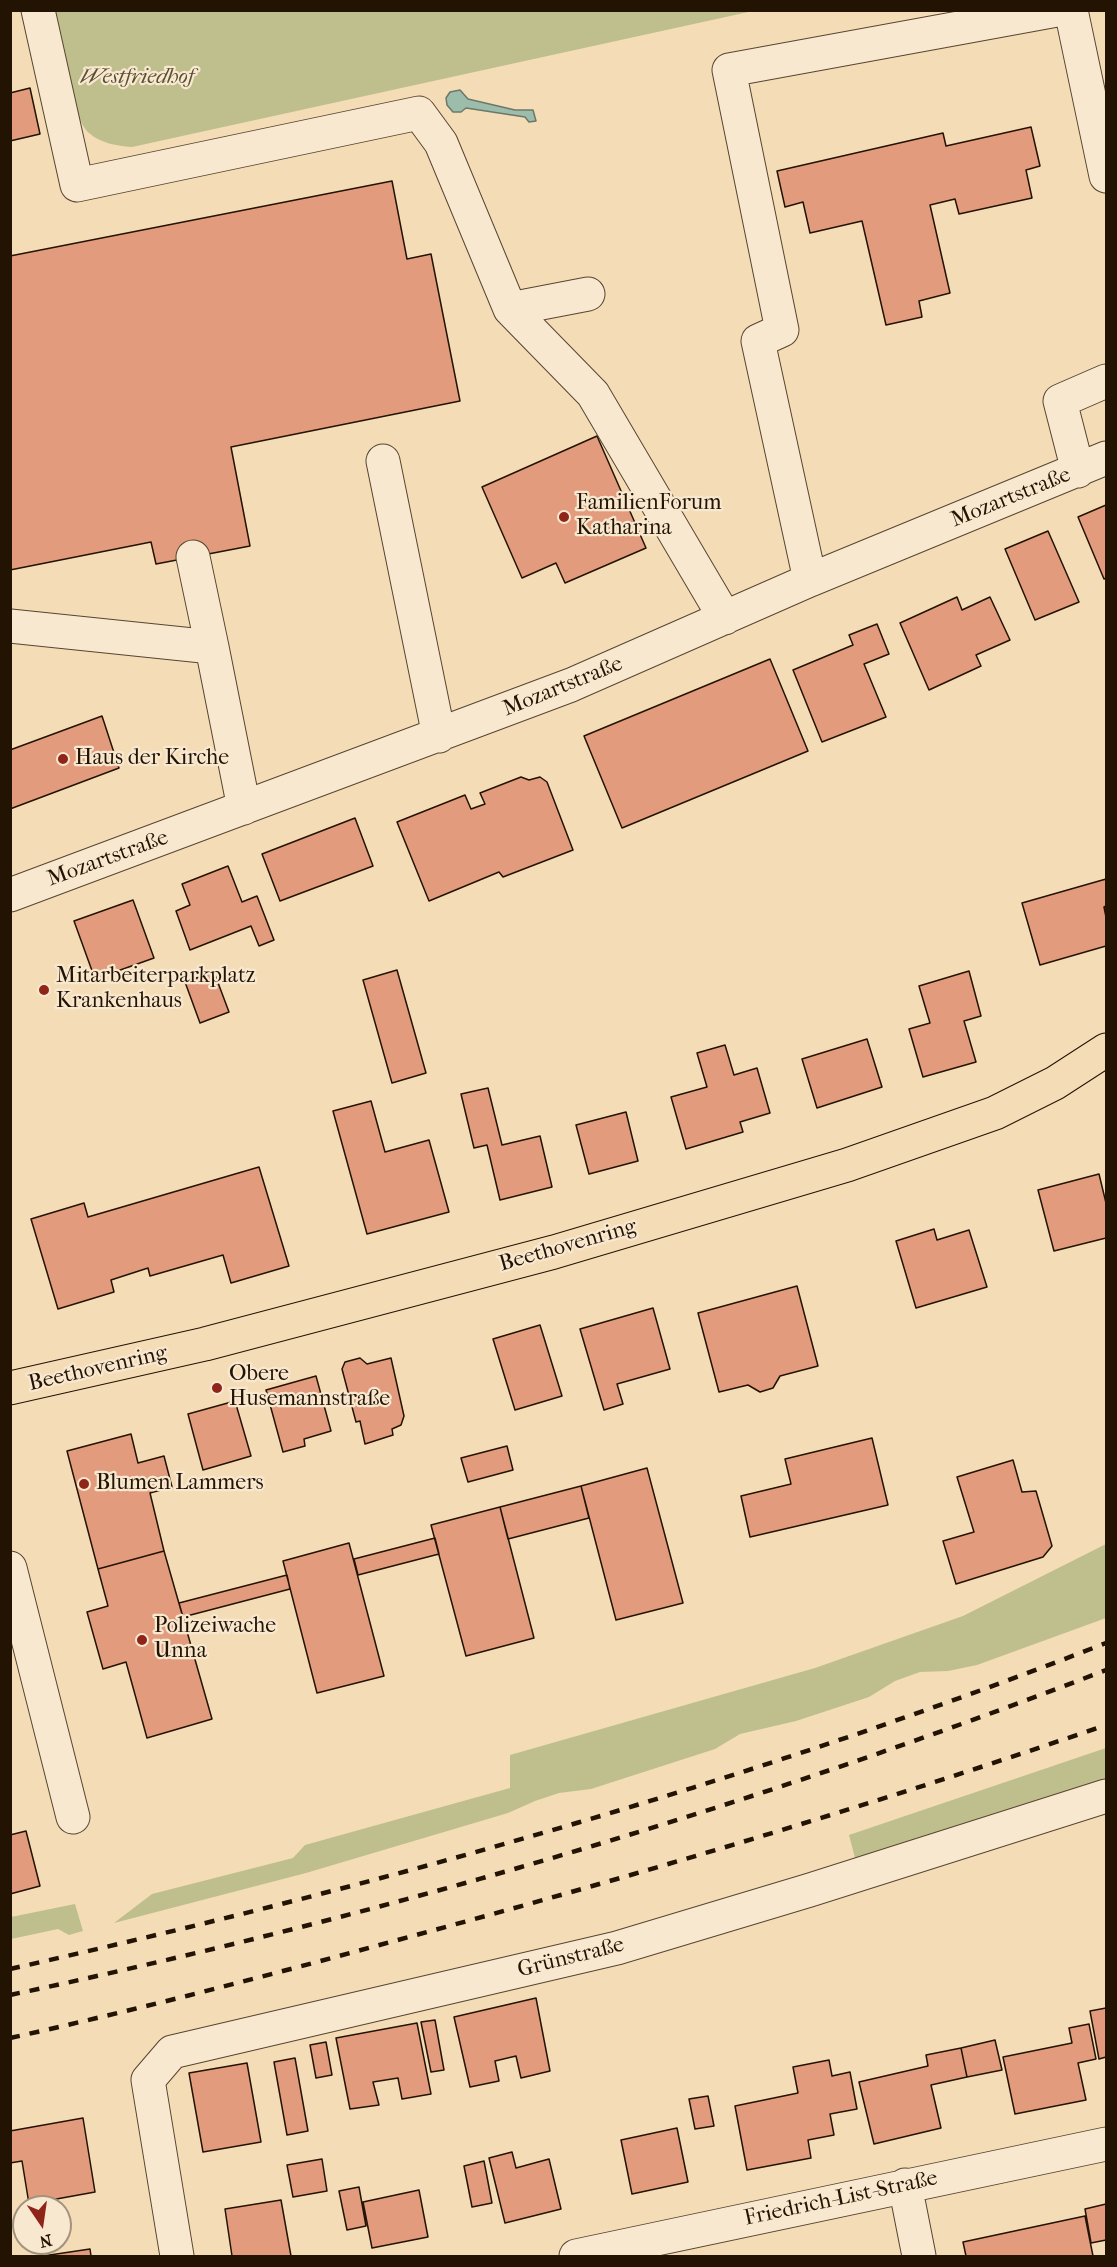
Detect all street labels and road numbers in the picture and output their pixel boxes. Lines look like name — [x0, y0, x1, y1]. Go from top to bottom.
street label: Mozartstraße — [947, 462, 1075, 534]
street label: Mozartstraße — [499, 651, 627, 723]
street label: Mozartstraße — [44, 825, 172, 893]
street label: Beethovenring — [496, 1214, 640, 1278]
street label: Beethovenring — [26, 1340, 170, 1398]
street label: Grünstraße — [515, 1932, 627, 1984]
street label: Friedrich-List-Straße — [742, 2166, 940, 2232]

